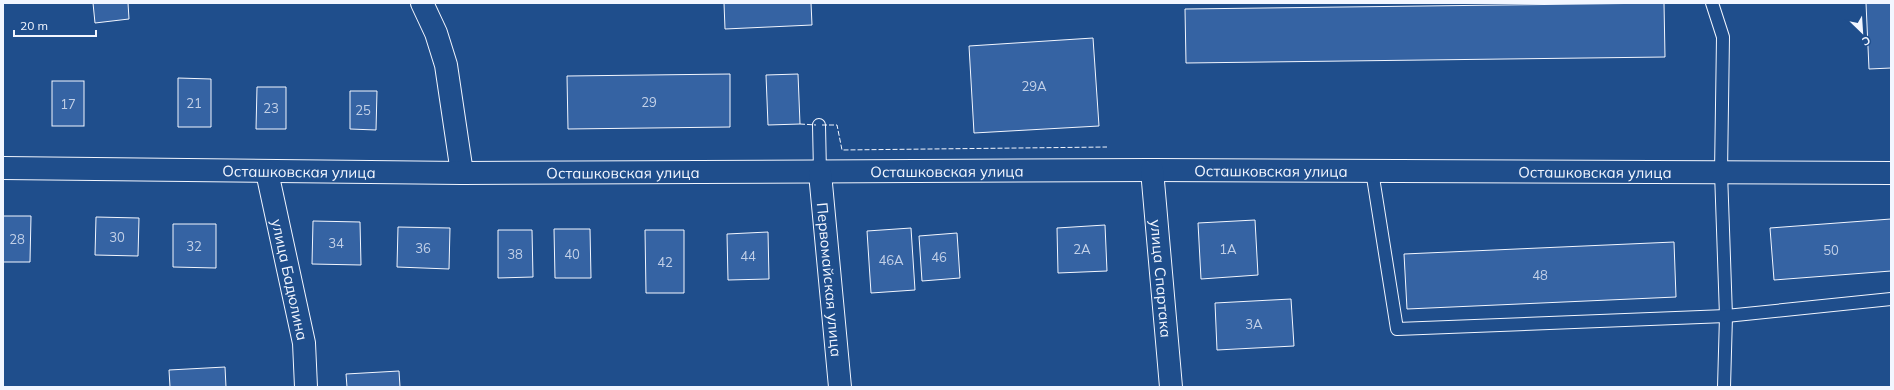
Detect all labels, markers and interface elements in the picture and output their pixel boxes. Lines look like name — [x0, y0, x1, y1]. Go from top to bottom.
scale bar — [14, 12, 96, 38]
north arrow — [1842, 12, 1882, 52]
text: 20 m — [20, 18, 48, 33]
text: С — [1859, 33, 1873, 49]
house number: 29А — [1021, 78, 1047, 94]
house number: 29 — [641, 94, 657, 110]
house number: 21 — [186, 95, 202, 111]
house number: 17 — [60, 96, 76, 112]
house number: 23 — [263, 100, 279, 116]
house number: 25 — [355, 102, 371, 118]
street label: Осташковская улица — [222, 161, 376, 182]
street label: Осташковская улица — [870, 161, 1024, 181]
street label: Осташковская улица — [1194, 161, 1348, 180]
street label: Осташковская улица — [546, 162, 700, 182]
street label: Осташковская улица — [1518, 162, 1672, 182]
street label: Первомайская улица — [813, 201, 847, 358]
street label: улица Бадюлина — [268, 217, 313, 342]
street label: улица Спартака — [1147, 219, 1176, 338]
house number: 30 — [109, 229, 125, 245]
house number: 28 — [9, 231, 25, 247]
house number: 34 — [328, 235, 344, 251]
house number: 32 — [186, 238, 202, 254]
house number: 36 — [415, 240, 431, 256]
house number: 2А — [1073, 241, 1091, 257]
house number: 1А — [1219, 241, 1237, 257]
house number: 50 — [1823, 242, 1839, 258]
house number: 38 — [507, 246, 523, 262]
house number: 40 — [564, 246, 580, 262]
house number: 44 — [740, 248, 756, 264]
house number: 46 — [931, 249, 947, 265]
house number: 46А — [878, 252, 904, 268]
house number: 42 — [657, 254, 673, 270]
house number: 48 — [1532, 267, 1548, 283]
house number: 3А — [1245, 316, 1263, 332]

